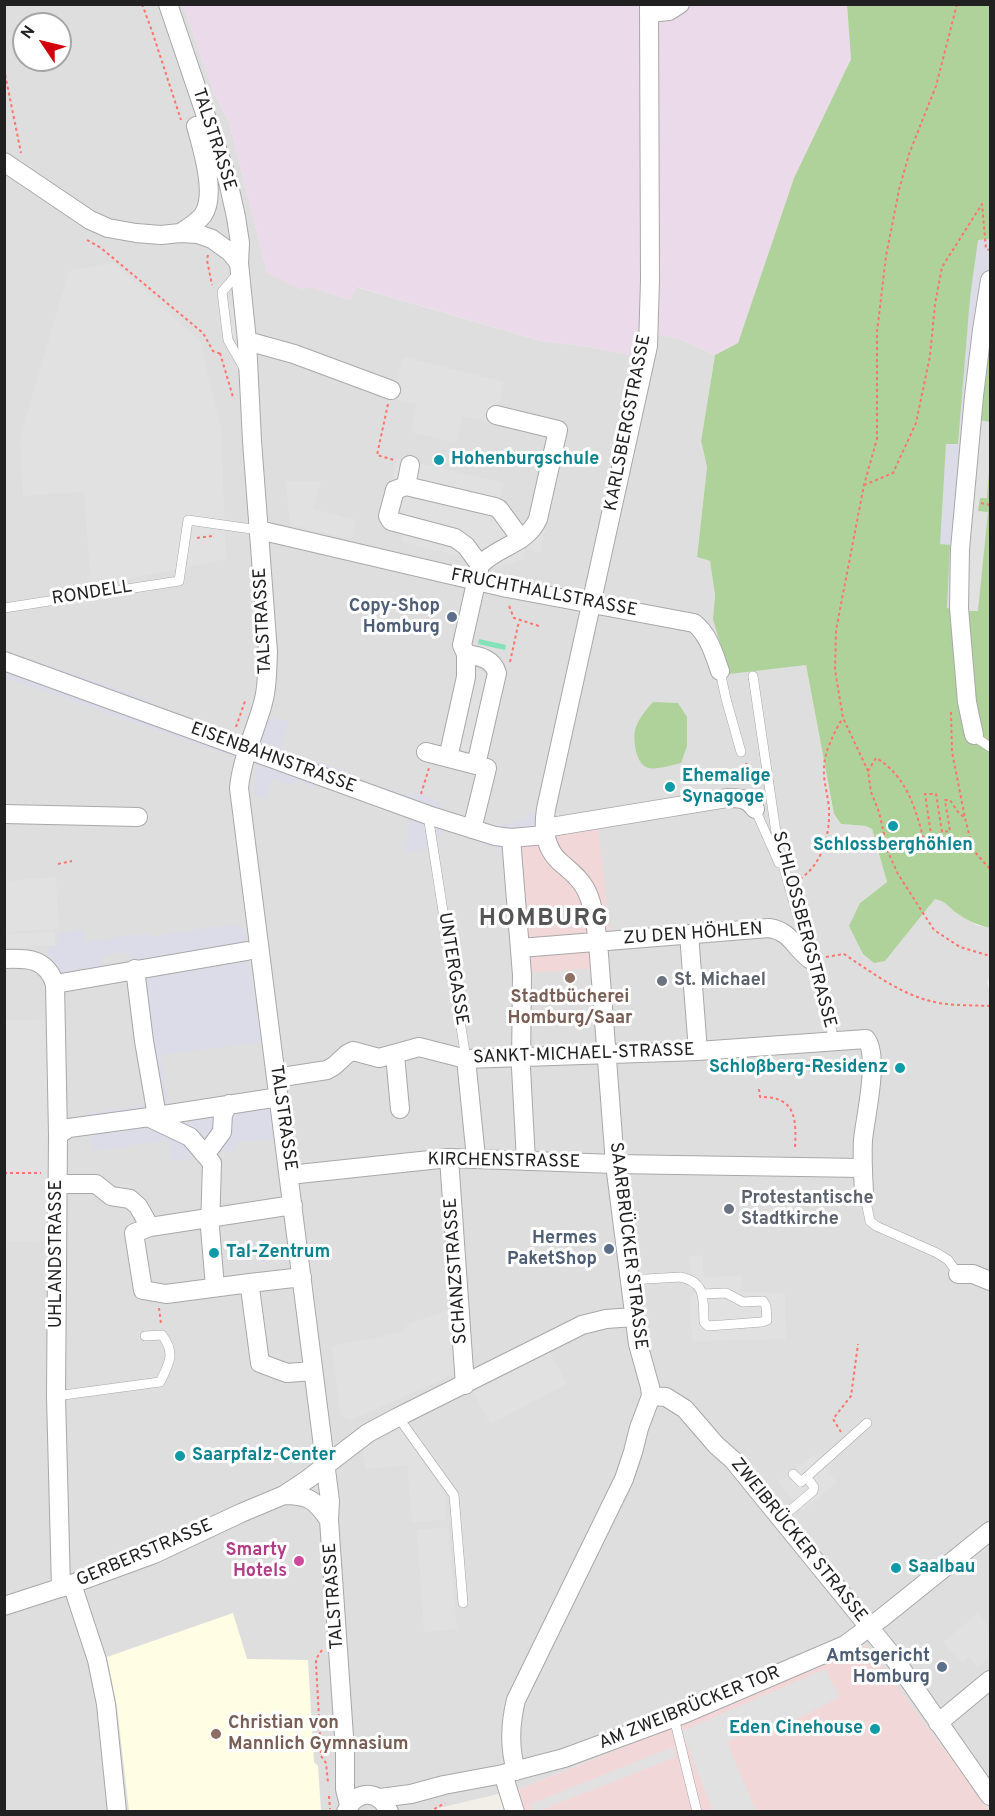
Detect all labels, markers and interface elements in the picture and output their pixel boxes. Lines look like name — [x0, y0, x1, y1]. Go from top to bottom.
north arrow — [12, 12, 72, 72]
text: N — [17, 22, 40, 43]
street label: TALSTRASSE — [186, 86, 240, 194]
street label: KARLSBERGSTRASSE — [601, 333, 657, 513]
place label: Hohenburgschule — [451, 449, 599, 471]
marker: Hohenburgschule — [432, 453, 446, 467]
street label: FRUCHTHALLSTRASSE — [449, 565, 639, 623]
street label: TALSTRASSE — [250, 567, 278, 675]
street label: RONDELL — [50, 577, 134, 611]
place label: Copy-Shop Homburg — [349, 596, 440, 638]
marker: Copy-Shop Homburg — [445, 610, 459, 624]
street label: EISENBAHNSTRASSE — [187, 719, 359, 799]
place label: Ehemalige Synagoge — [682, 766, 770, 808]
marker: Ehemalige Synagoge — [663, 780, 677, 794]
marker: Schlossberghöhlen — [886, 819, 900, 833]
street label: SCHLOSSBERGSTRASSE — [766, 829, 840, 1031]
place label: Schlossberghöhlen — [813, 835, 973, 857]
district label: HOMBURG — [479, 906, 609, 934]
street label: UNTERGASSE — [432, 911, 472, 1027]
street label: ZU DEN HÖHLEN — [623, 919, 763, 951]
place label: St. Michael — [674, 970, 766, 992]
marker: Stadtbücherei Homburg/Saar — [563, 971, 577, 985]
marker: St. Michael — [655, 974, 669, 988]
place label: Stadtbücherei Homburg/Saar — [507, 987, 633, 1030]
street label: SANKT-MICHAEL-STRASSE — [473, 1040, 695, 1070]
place label: Schloßberg-Residenz — [709, 1057, 888, 1079]
marker: Schloßberg-Residenz — [893, 1061, 907, 1075]
street label: TALSTRASSE — [264, 1064, 300, 1172]
street label: SAARBRÜCKER STRASSE — [604, 1141, 650, 1351]
street label: KIRCHENSTRASSE — [427, 1150, 581, 1174]
street label: UHLANDSTRASSE — [46, 1180, 68, 1328]
place label: Protestantische Stadtkirche — [741, 1188, 873, 1230]
street label: SCHANZSTRASSE — [441, 1197, 473, 1345]
marker: Protestantische Stadtkirche — [722, 1202, 736, 1216]
place label: Hermes PaketShop — [507, 1228, 597, 1270]
place label: Tal-Zentrum — [226, 1242, 330, 1264]
marker: Hermes PaketShop — [602, 1242, 616, 1256]
marker: Tal-Zentrum — [207, 1246, 221, 1260]
place label: Saarpfalz-Center — [192, 1445, 336, 1467]
marker: Saarpfalz-Center — [173, 1449, 187, 1463]
street label: ZWEIBRÜCKER STRASSE — [725, 1455, 871, 1627]
street label: GERBERSTRASSE — [74, 1516, 216, 1592]
place label: Smarty Hotels — [225, 1540, 287, 1582]
street label: TALSTRASSE — [321, 1542, 349, 1650]
marker: Smarty Hotels — [292, 1554, 306, 1568]
place label: Saalbau — [908, 1557, 975, 1579]
marker: Saalbau — [889, 1561, 903, 1575]
place label: Amtsgericht Homburg — [826, 1646, 930, 1688]
marker: Amtsgericht Homburg — [935, 1660, 949, 1674]
street label: AM ZWEIBRÜCKER TOR — [596, 1663, 784, 1755]
place label: Christian von Mannlich Gymnasium — [228, 1713, 409, 1756]
place label: Eden Cinehouse — [729, 1718, 863, 1740]
marker: Eden Cinehouse — [868, 1722, 882, 1736]
marker: Christian von Mannlich Gymnasium — [209, 1727, 223, 1741]

